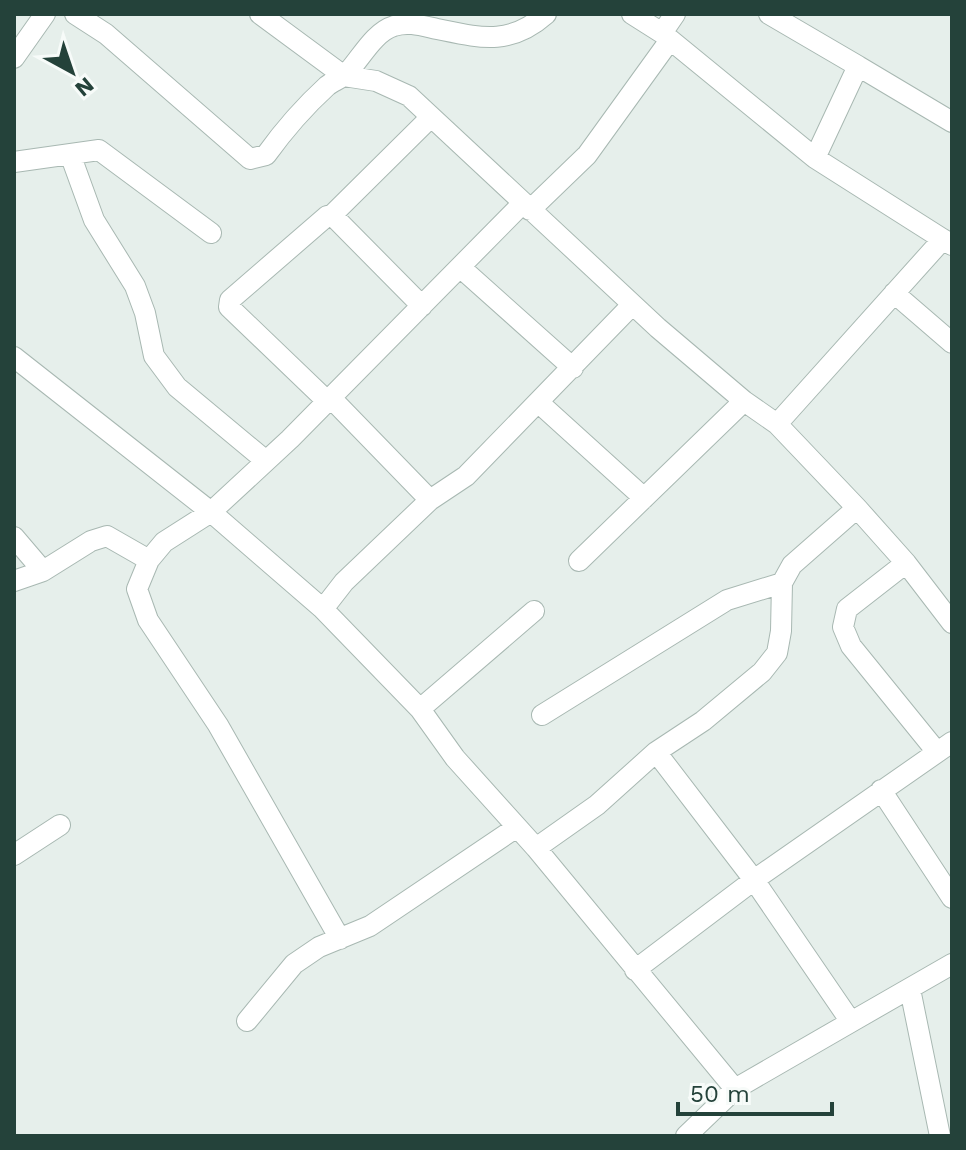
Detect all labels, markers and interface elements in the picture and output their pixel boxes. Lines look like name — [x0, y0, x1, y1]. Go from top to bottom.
north arrow — [32, 32, 112, 112]
text: N — [70, 72, 99, 102]
scale bar — [678, 1066, 832, 1116]
text: 50 m — [690, 1080, 750, 1108]

